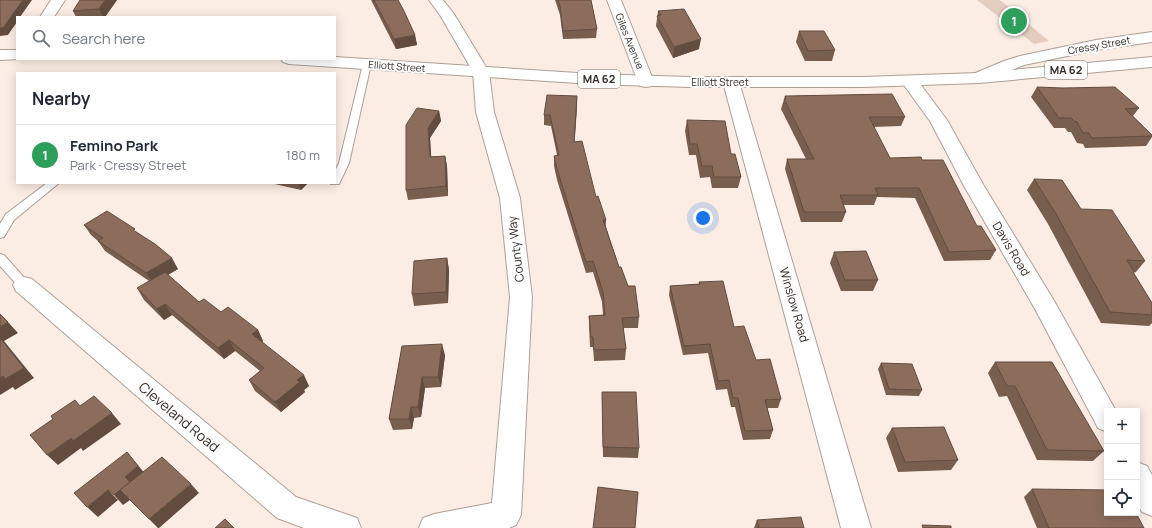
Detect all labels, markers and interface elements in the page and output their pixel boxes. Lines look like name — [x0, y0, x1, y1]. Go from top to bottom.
pin: 1 — [1001, 6, 1027, 36]
street label: Giles Avenue — [612, 11, 648, 71]
search box — [16, 16, 336, 60]
icon: search — [30, 27, 52, 49]
text: Search here — [62, 28, 145, 49]
street label: Cressy Street — [1067, 33, 1131, 57]
street label: Elliott Street — [368, 57, 426, 75]
road number: MA 62 — [1045, 61, 1087, 79]
road number: MA 62 — [578, 70, 620, 88]
street label: Elliott Street — [691, 75, 749, 89]
text: Nearby — [32, 87, 90, 110]
text: Femino Park — [70, 135, 158, 156]
text: 1 — [42, 146, 48, 164]
text: 180 m — [286, 146, 320, 164]
text: Park · Cressy Street — [70, 156, 187, 174]
your location — [693, 208, 713, 228]
street label: County Way — [503, 214, 528, 283]
street label: Davis Road — [989, 218, 1034, 279]
street label: Winslow Road — [776, 266, 813, 344]
street label: Cleveland Road — [135, 377, 224, 456]
map controls — [1104, 408, 1140, 516]
button: + — [1104, 408, 1140, 444]
button: − — [1104, 444, 1140, 480]
button: locate — [1104, 480, 1140, 516]

